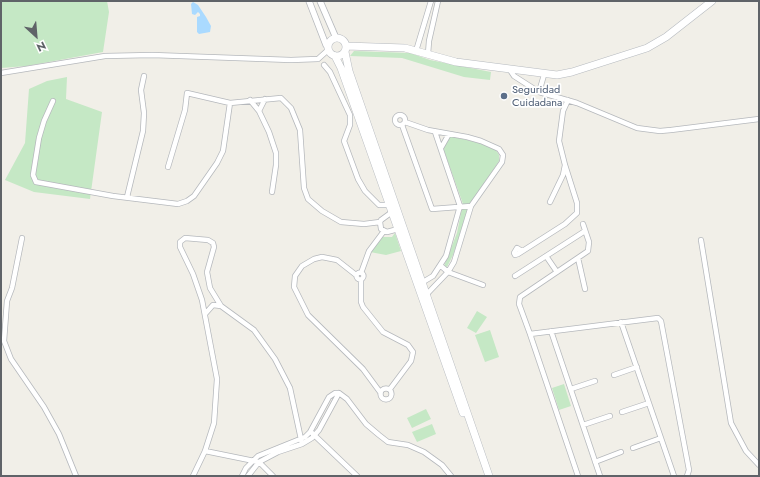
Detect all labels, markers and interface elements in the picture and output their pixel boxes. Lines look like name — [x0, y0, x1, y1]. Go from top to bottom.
north arrow — [16, 16, 56, 56]
text: N — [34, 38, 49, 56]
place label: Seguridad Cuidadana — [512, 83, 562, 109]
marker: Seguridad Cuidadana — [499, 91, 509, 101]

